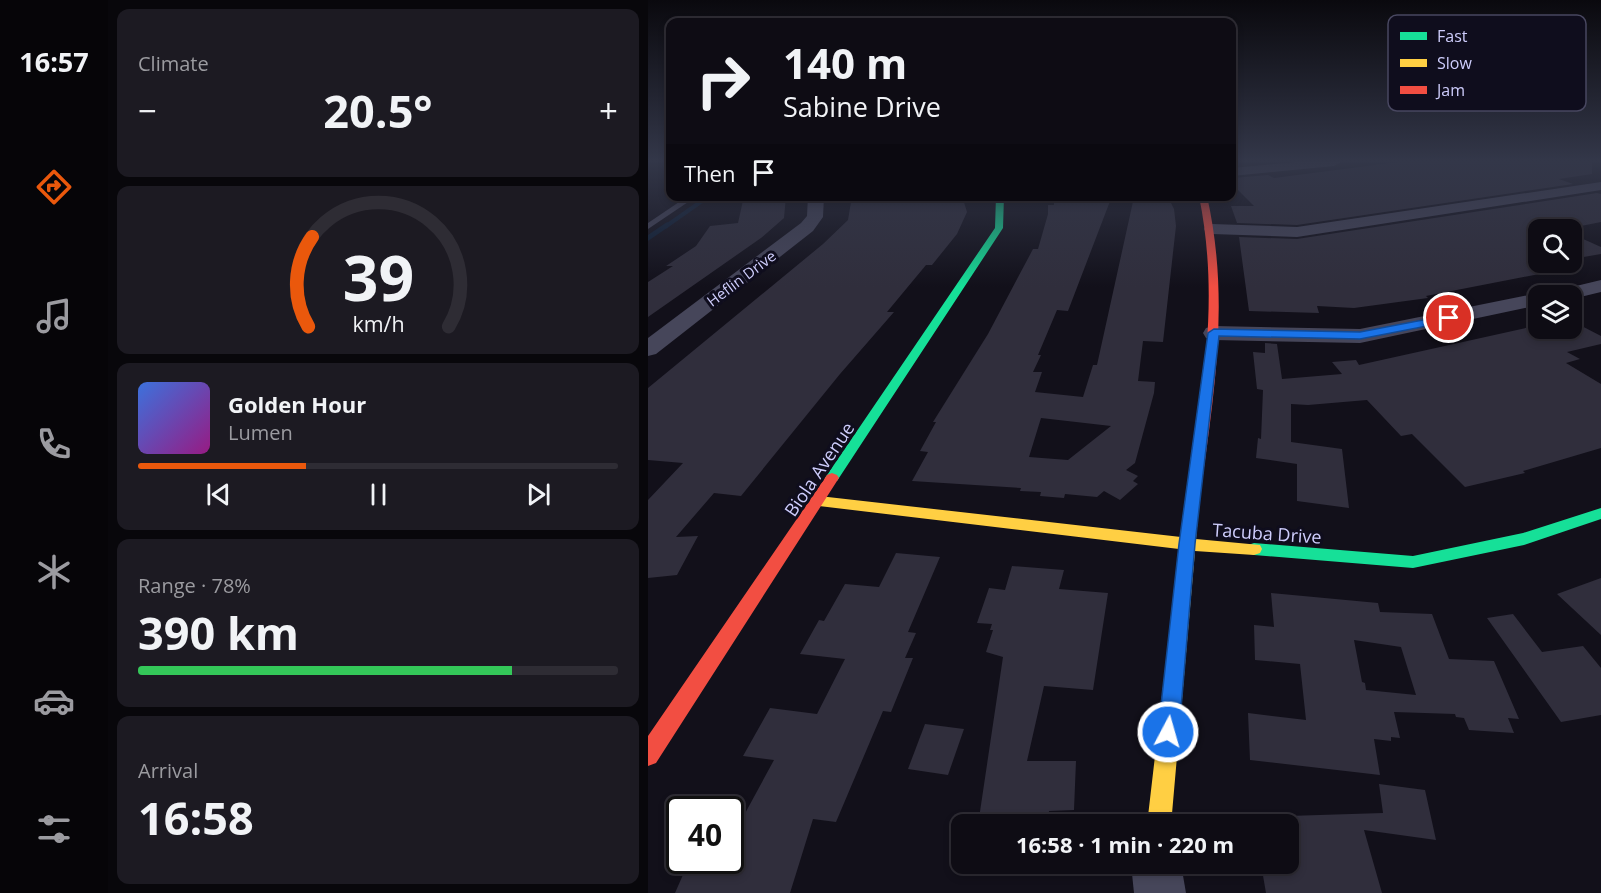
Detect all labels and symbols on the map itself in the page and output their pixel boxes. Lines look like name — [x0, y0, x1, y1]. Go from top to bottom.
legend — [1388, 15, 1586, 111]
text: Fast — [1437, 25, 1468, 47]
text: Slow — [1437, 52, 1472, 74]
text: Jam — [1435, 79, 1465, 101]
street label: Heflin Drive — [702, 245, 780, 311]
pin — [1423, 292, 1474, 343]
street label: Biola Avenue — [779, 417, 859, 521]
street label: Tacuba Drive — [1212, 517, 1322, 549]
position arrow — [1136, 700, 1200, 764]
speed limit sign: 40 — [666, 796, 744, 874]

